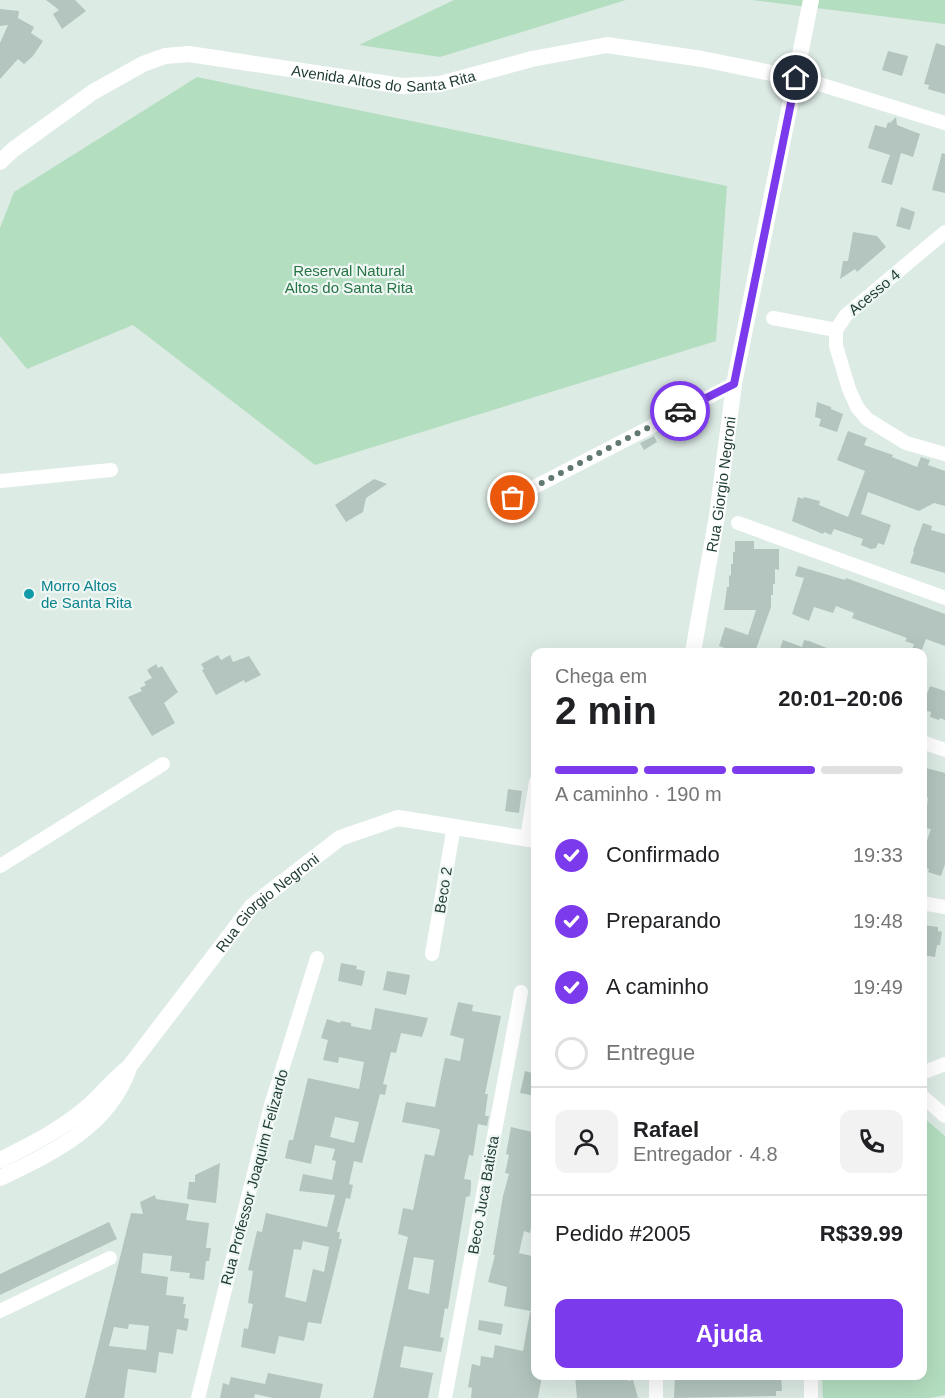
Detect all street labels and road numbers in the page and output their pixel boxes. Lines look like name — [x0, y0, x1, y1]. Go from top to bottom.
street label: Avenida Altos do Santa Rita — [290, 61, 478, 94]
street label: Acesso 4 — [845, 266, 903, 318]
street label: Rua Giorgio Negroni — [702, 415, 738, 553]
street label: Rua Giorgio Negroni — [212, 849, 322, 955]
street label: Beco 2 — [431, 866, 455, 914]
street label: Rua Professor Joaquim Felizardo — [217, 1067, 291, 1287]
street label: Beco Juca Batista — [464, 1134, 502, 1256]

